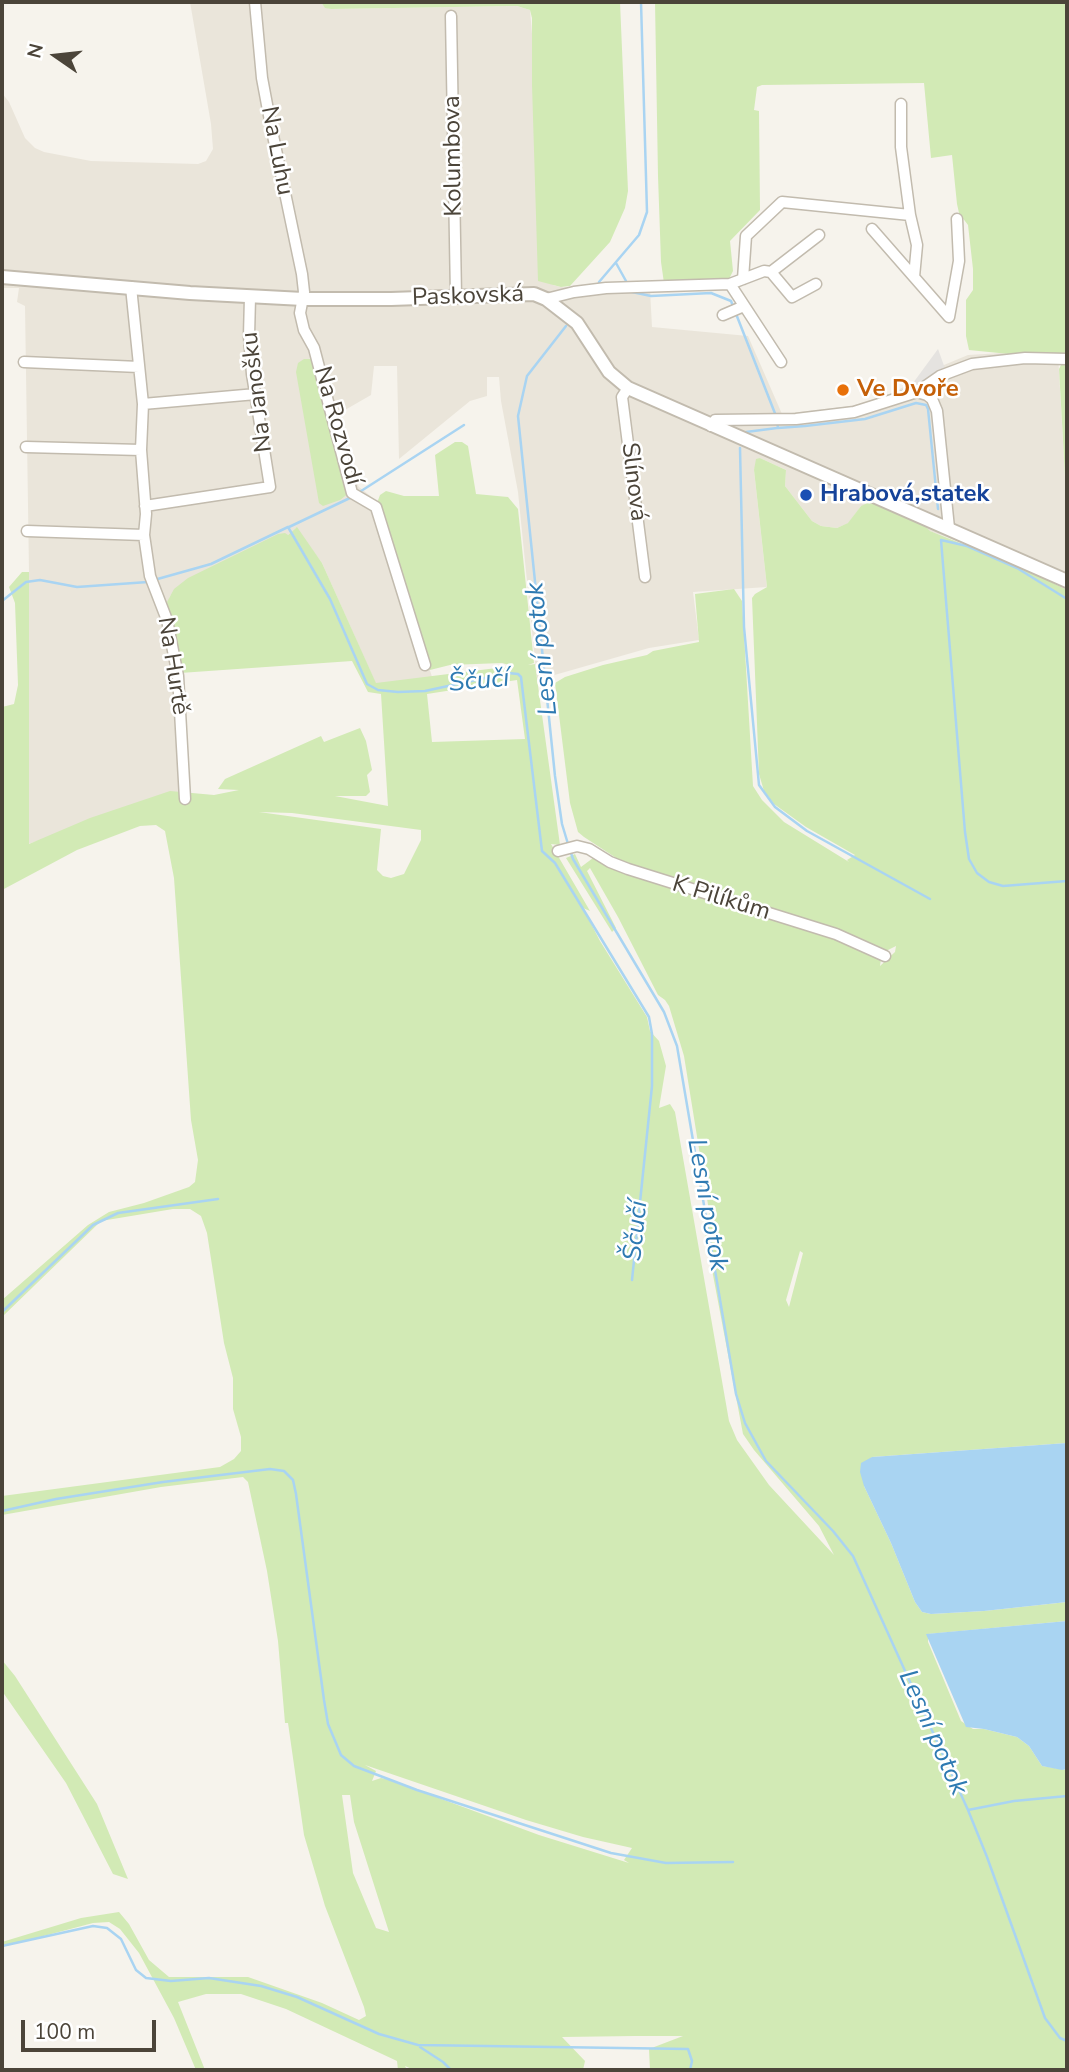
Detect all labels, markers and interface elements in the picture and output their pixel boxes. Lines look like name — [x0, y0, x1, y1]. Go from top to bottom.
north arrow — [21, 21, 91, 91]
text: N — [21, 41, 50, 61]
street label: Kolumbova — [439, 95, 469, 217]
street label: Na Luhu — [253, 104, 299, 198]
street label: Paskovská — [412, 281, 524, 313]
street label: Na Janošku — [236, 330, 280, 454]
street label: Na Rozvodí — [306, 364, 368, 488]
place label: Ve Dvoře — [857, 376, 959, 404]
marker: Ve Dvoře — [835, 382, 851, 398]
street label: Slínová — [614, 441, 652, 523]
place label: Hrabová,statek — [820, 481, 989, 509]
marker: Hrabová,statek — [798, 487, 814, 503]
water label: Lesní potok — [520, 581, 566, 717]
street label: Na Hurtě — [150, 615, 194, 717]
water label: Ščučí — [447, 664, 511, 700]
street label: K Pilíkům — [669, 870, 773, 928]
water label: Lesní potok — [679, 1136, 733, 1274]
water label: Ščučí — [618, 1199, 656, 1263]
water label: Lesní potok — [891, 1666, 973, 1800]
scale bar — [24, 2006, 159, 2050]
text: 100 m — [34, 2018, 95, 2046]

